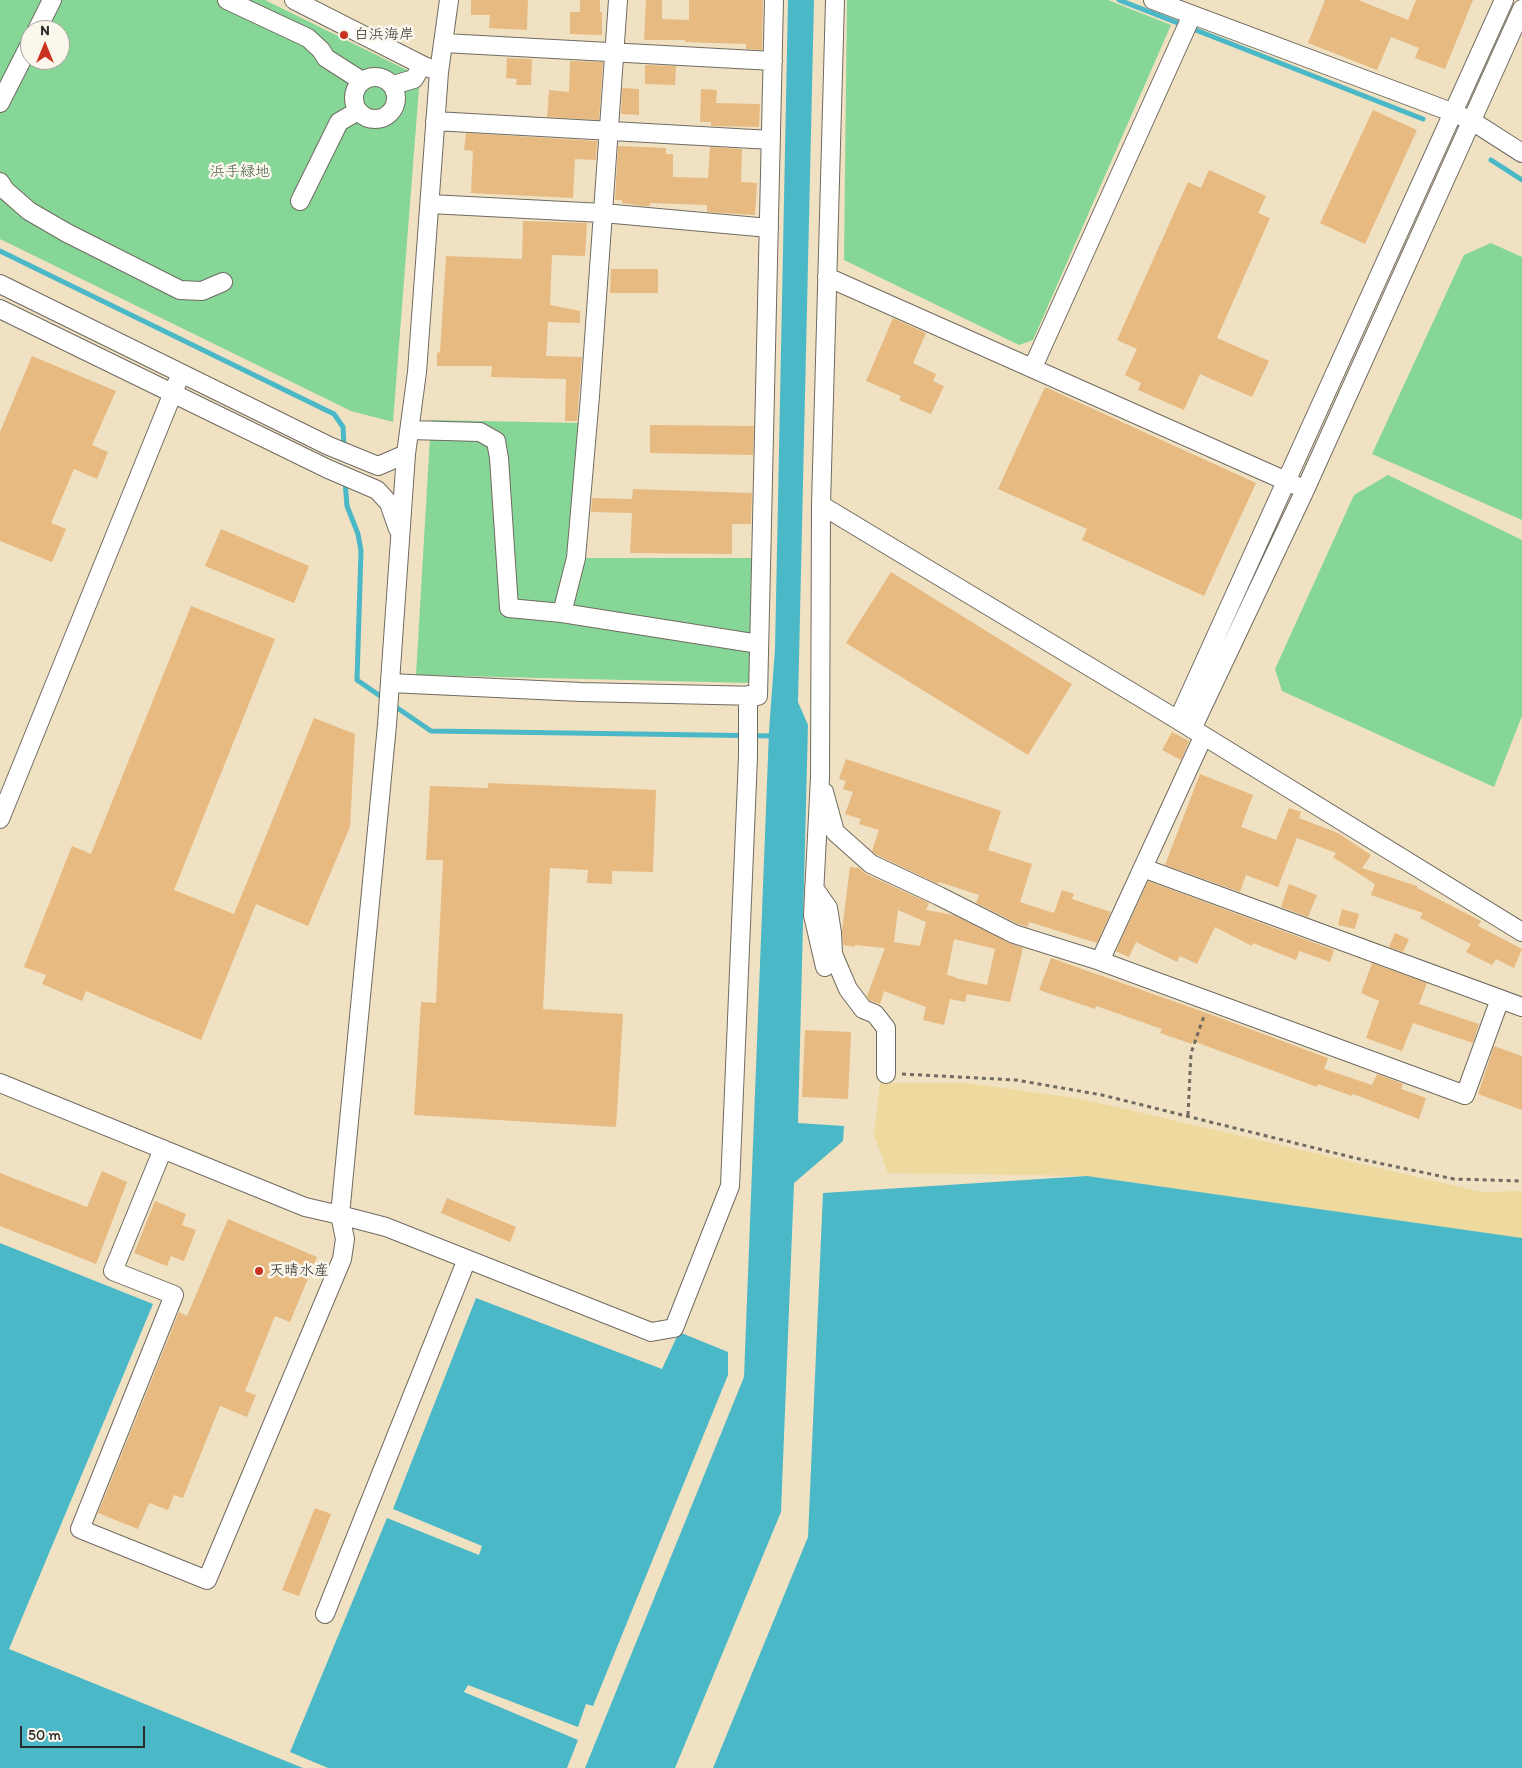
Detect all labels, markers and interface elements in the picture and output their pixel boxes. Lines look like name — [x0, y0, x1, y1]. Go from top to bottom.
north arrow — [20, 20, 70, 70]
text: N — [40, 22, 50, 39]
place label: 白浜海岸 — [354, 26, 414, 44]
marker: 白浜海岸 — [338, 29, 350, 41]
park label: 浜手緑地 — [210, 163, 270, 181]
place label: 天晴水産 — [269, 1262, 329, 1280]
marker: 天晴水産 — [253, 1265, 265, 1277]
scale bar — [22, 1716, 148, 1748]
text: 50 m — [28, 1726, 61, 1744]

